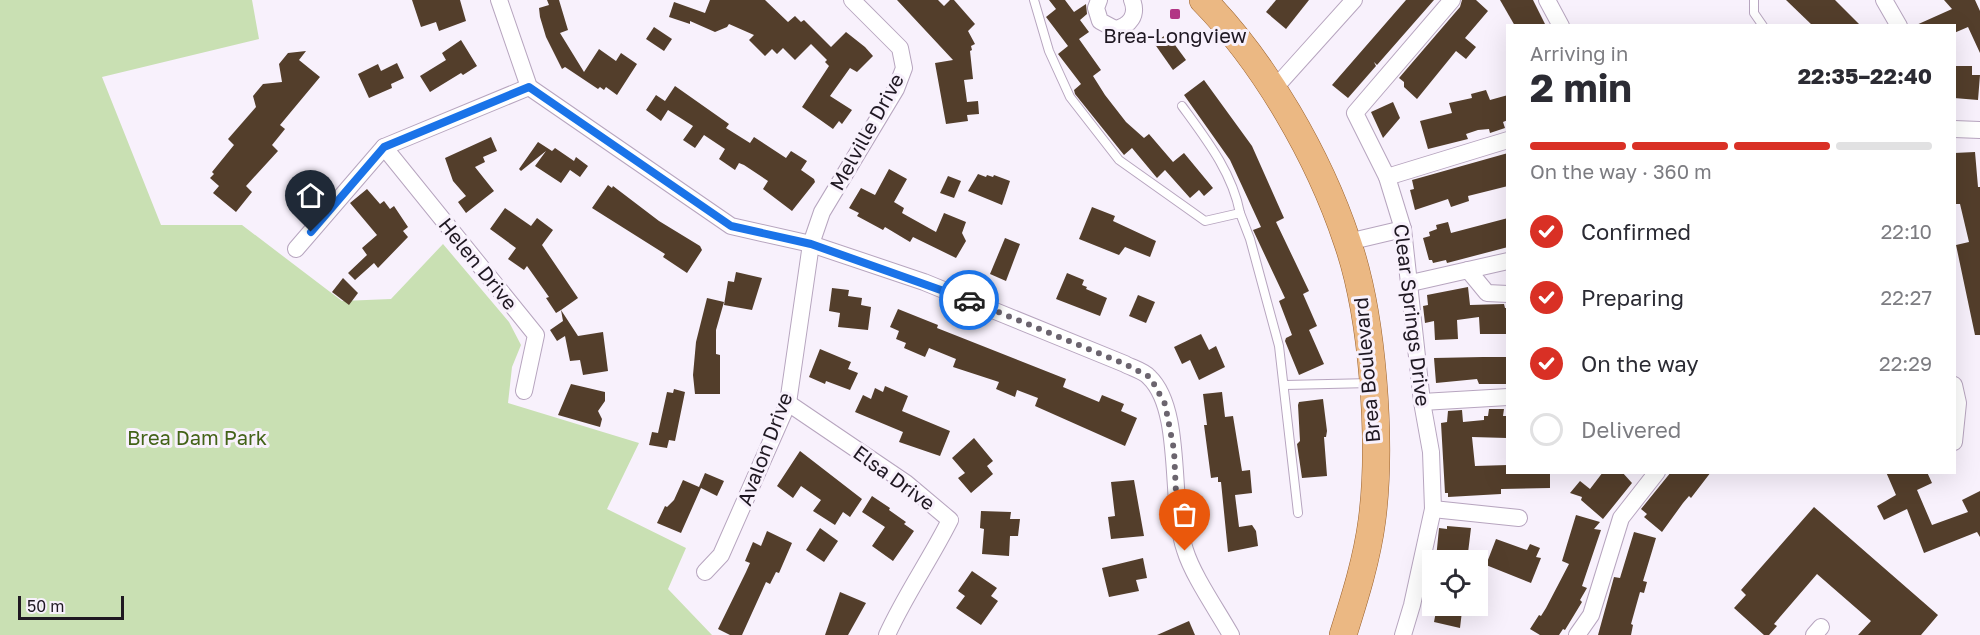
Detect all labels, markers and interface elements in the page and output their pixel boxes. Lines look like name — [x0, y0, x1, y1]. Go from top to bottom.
marker: Brea-Longview — [1168, 7, 1182, 21]
place label: Brea-Longview — [1103, 23, 1247, 47]
text: Arriving in — [1530, 41, 1628, 65]
text: 22:35–22:40 — [1798, 62, 1932, 89]
text: 2 min — [1530, 64, 1632, 111]
street label: Melville Drive — [824, 69, 908, 194]
text: On the way · 360 m — [1530, 159, 1712, 183]
pin — [285, 170, 336, 232]
icon: home — [294, 179, 327, 212]
street label: Helen Drive — [434, 213, 523, 314]
icon: check — [1530, 215, 1563, 248]
text: Confirmed — [1581, 218, 1691, 245]
text: 22:10 — [1881, 219, 1932, 243]
street label: Clear Springs Drive — [1390, 222, 1436, 407]
courier — [939, 270, 999, 330]
icon: check — [1530, 281, 1563, 314]
icon: car — [953, 284, 986, 317]
text: Preparing — [1581, 284, 1684, 311]
text: 22:27 — [1881, 285, 1932, 309]
street label: Brea Boulevard — [1348, 297, 1384, 444]
icon: check — [1530, 347, 1563, 380]
text: On the way — [1581, 350, 1699, 377]
text: 22:29 — [1879, 351, 1932, 375]
street label: Avalon Drive — [732, 389, 797, 509]
text: Delivered — [1581, 416, 1681, 443]
park label: Brea Dam Park — [127, 425, 267, 449]
street label: Elsa Drive — [849, 440, 940, 515]
pin — [1159, 489, 1210, 551]
icon: bag — [1168, 498, 1201, 531]
map controls — [1422, 550, 1488, 616]
button: locate — [1422, 550, 1488, 616]
scale bar — [18, 593, 124, 620]
text: 50 m — [27, 596, 64, 616]

